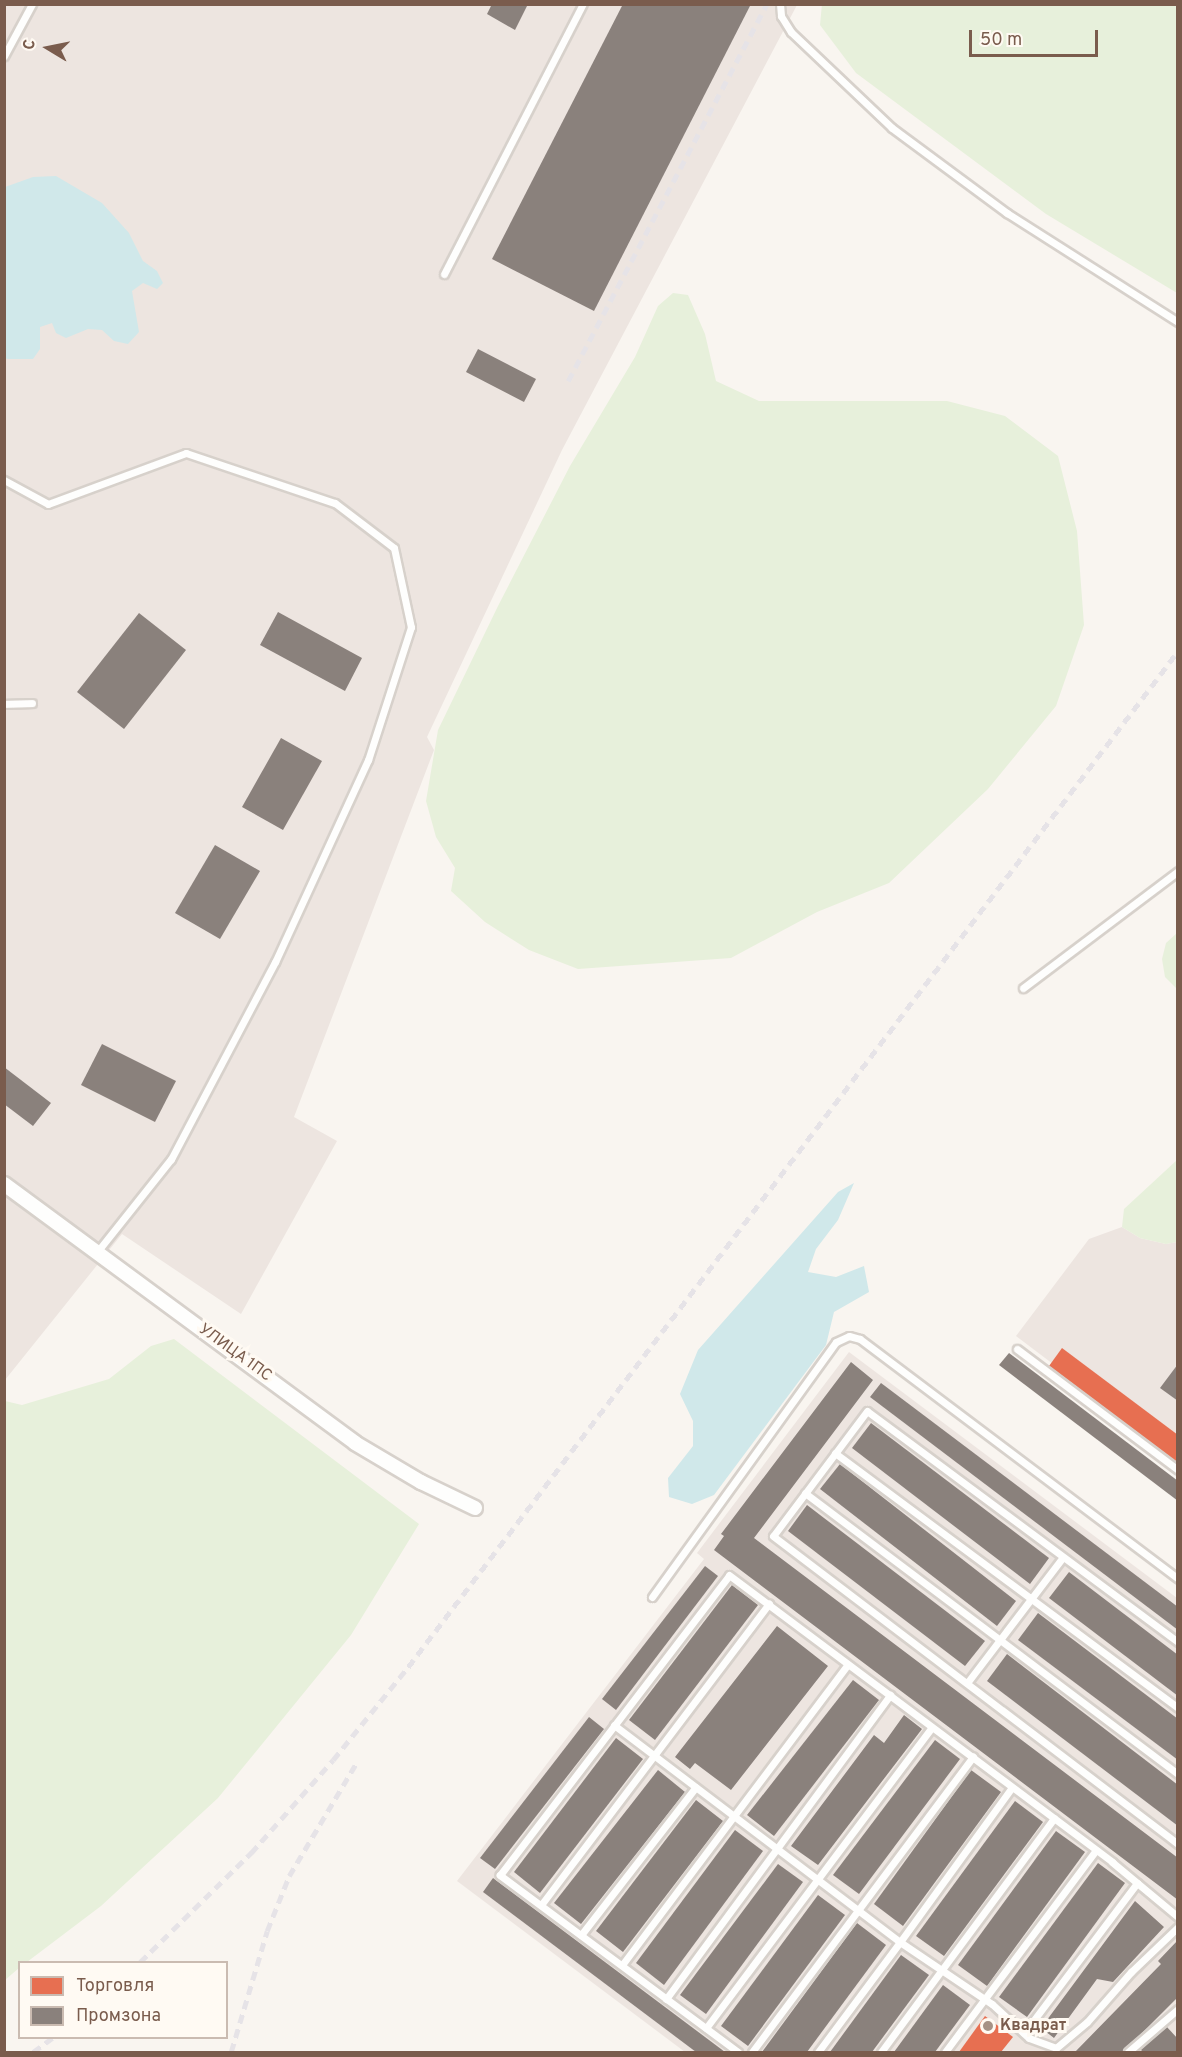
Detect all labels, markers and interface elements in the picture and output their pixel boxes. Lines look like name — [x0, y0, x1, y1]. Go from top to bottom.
north arrow — [18, 18, 78, 78]
scale bar — [972, 18, 1101, 56]
text: 50 m — [980, 29, 1022, 52]
text: С — [20, 38, 41, 52]
street label: УЛИЦА 1ПС — [194, 1320, 276, 1386]
legend — [18, 1961, 228, 2039]
text: Торговля — [76, 1975, 154, 1998]
text: Промзона — [76, 2005, 161, 2028]
place label: Квадрат — [1000, 2016, 1066, 2036]
marker: Квадрат — [981, 2019, 995, 2033]

